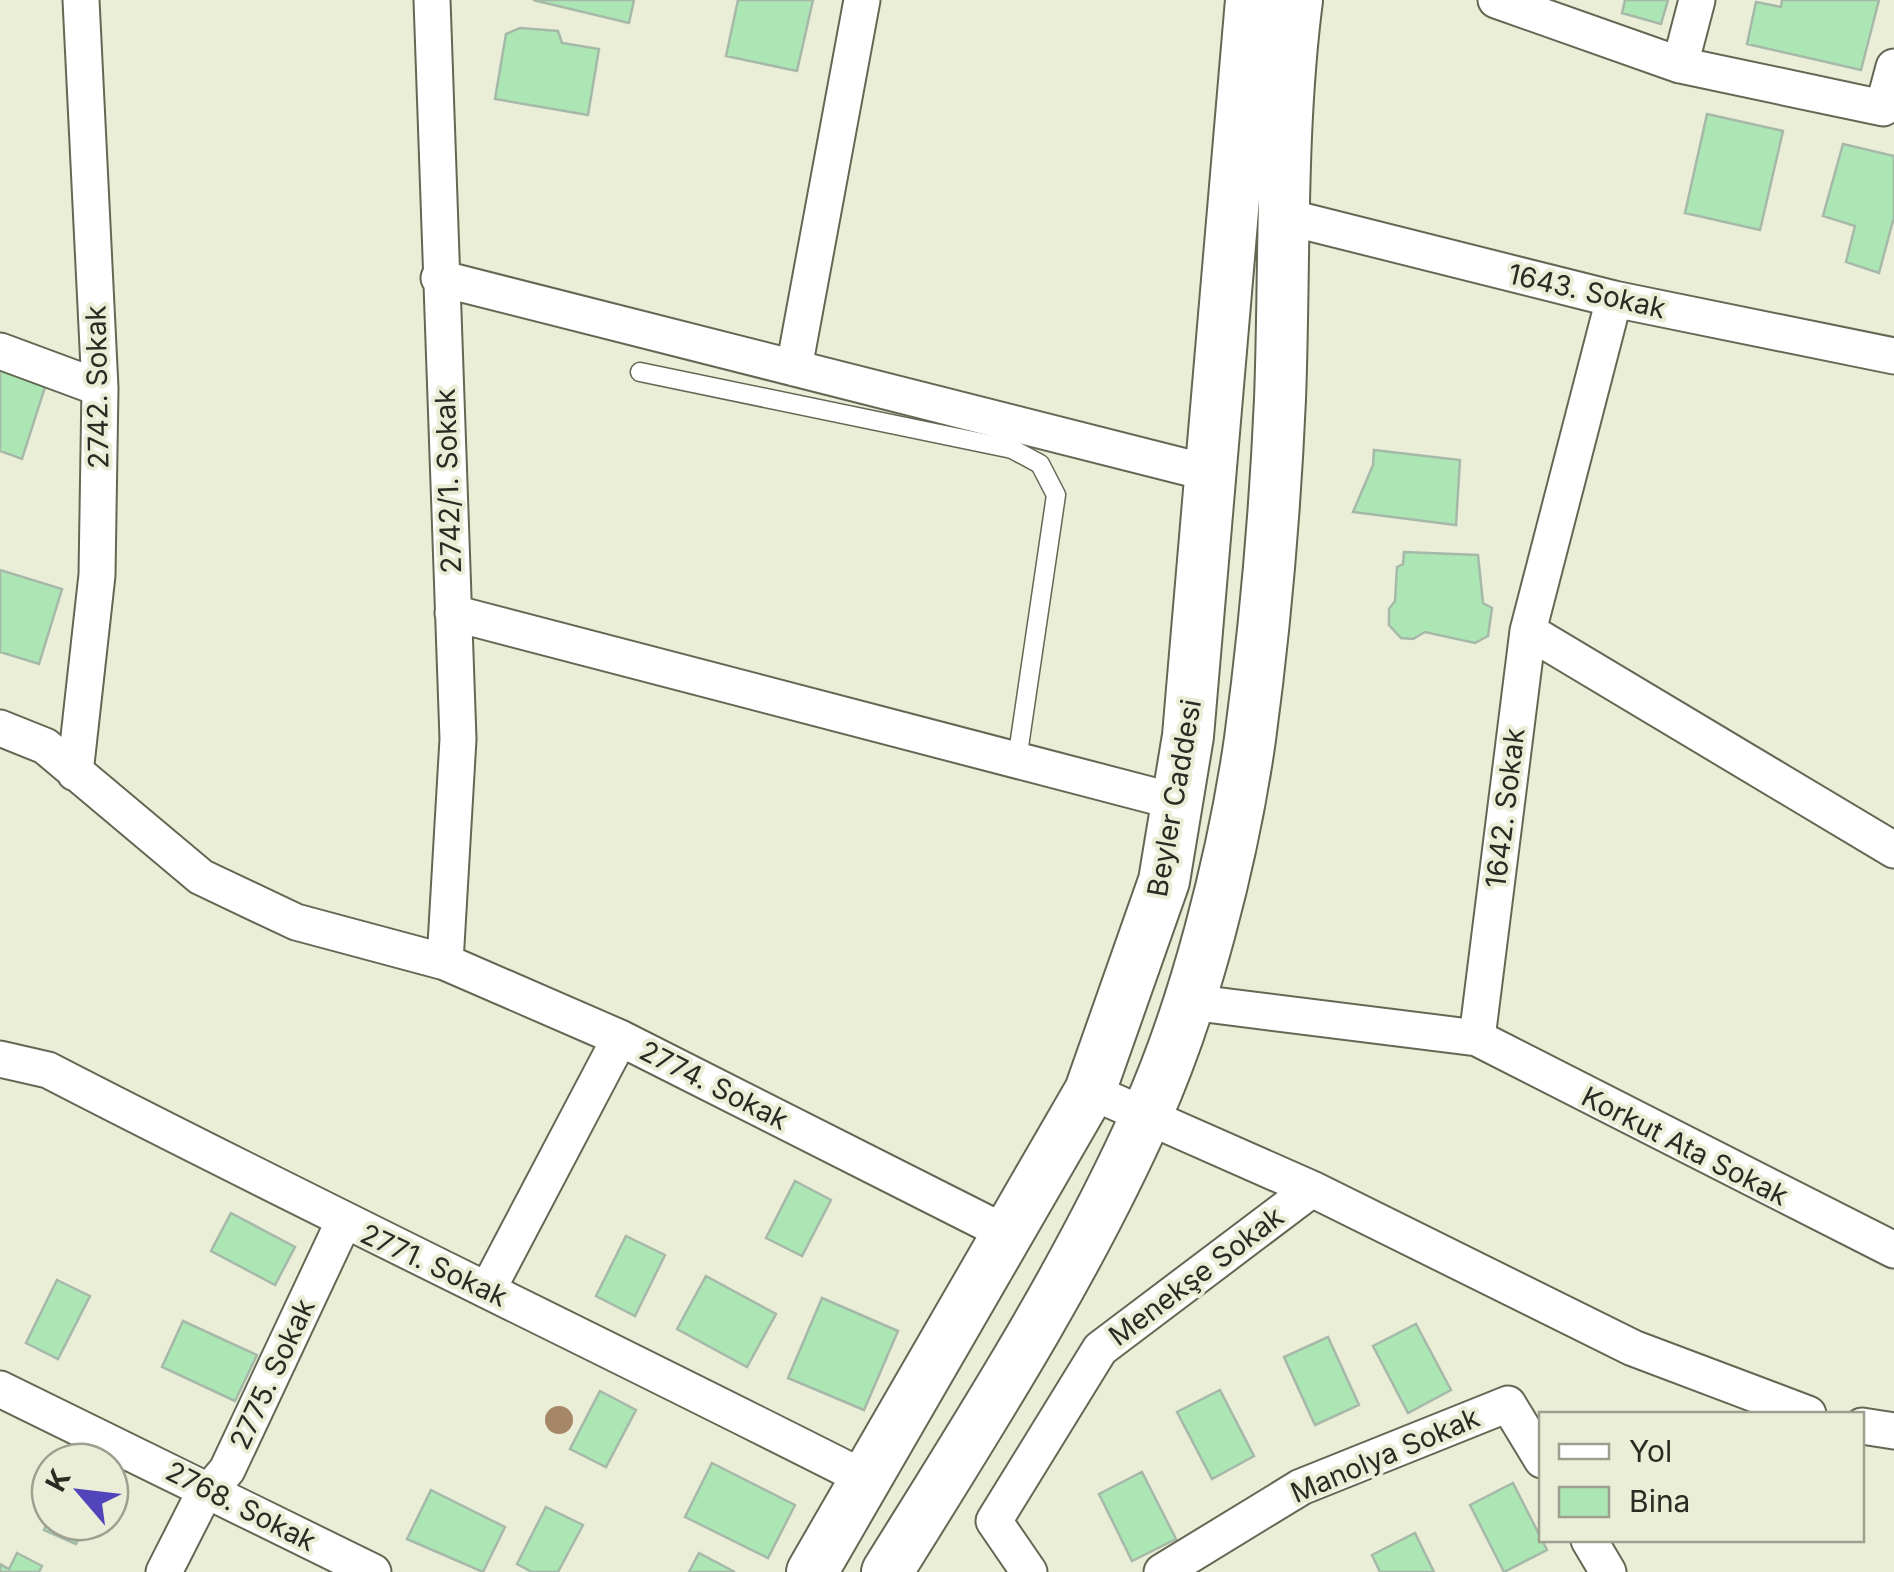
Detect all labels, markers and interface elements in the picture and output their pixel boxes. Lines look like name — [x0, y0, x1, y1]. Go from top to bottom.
street label: 1643. Sokak — [1505, 256, 1669, 326]
street label: 2742. Sokak — [79, 305, 115, 469]
street label: 2742/1. Sokak — [428, 388, 468, 574]
street label: Beyler Caddesi — [1140, 697, 1208, 899]
street label: 1642. Sokak — [1478, 726, 1532, 890]
street label: 2774. Sokak — [634, 1033, 794, 1137]
street label: Korkut Ata Sokak — [1576, 1079, 1794, 1213]
street label: Menekşe Sokak — [1102, 1199, 1290, 1353]
street label: 2771. Sokak — [355, 1216, 513, 1314]
street label: 2775. Sokak — [222, 1293, 322, 1455]
street label: Manolya Sokak — [1286, 1400, 1484, 1510]
legend — [1539, 1412, 1864, 1542]
text: Yol — [1629, 1433, 1672, 1469]
north arrow — [30, 1442, 130, 1542]
street label: 2768. Sokak — [160, 1454, 322, 1558]
text: K — [38, 1463, 78, 1497]
text: Bina — [1629, 1483, 1690, 1519]

